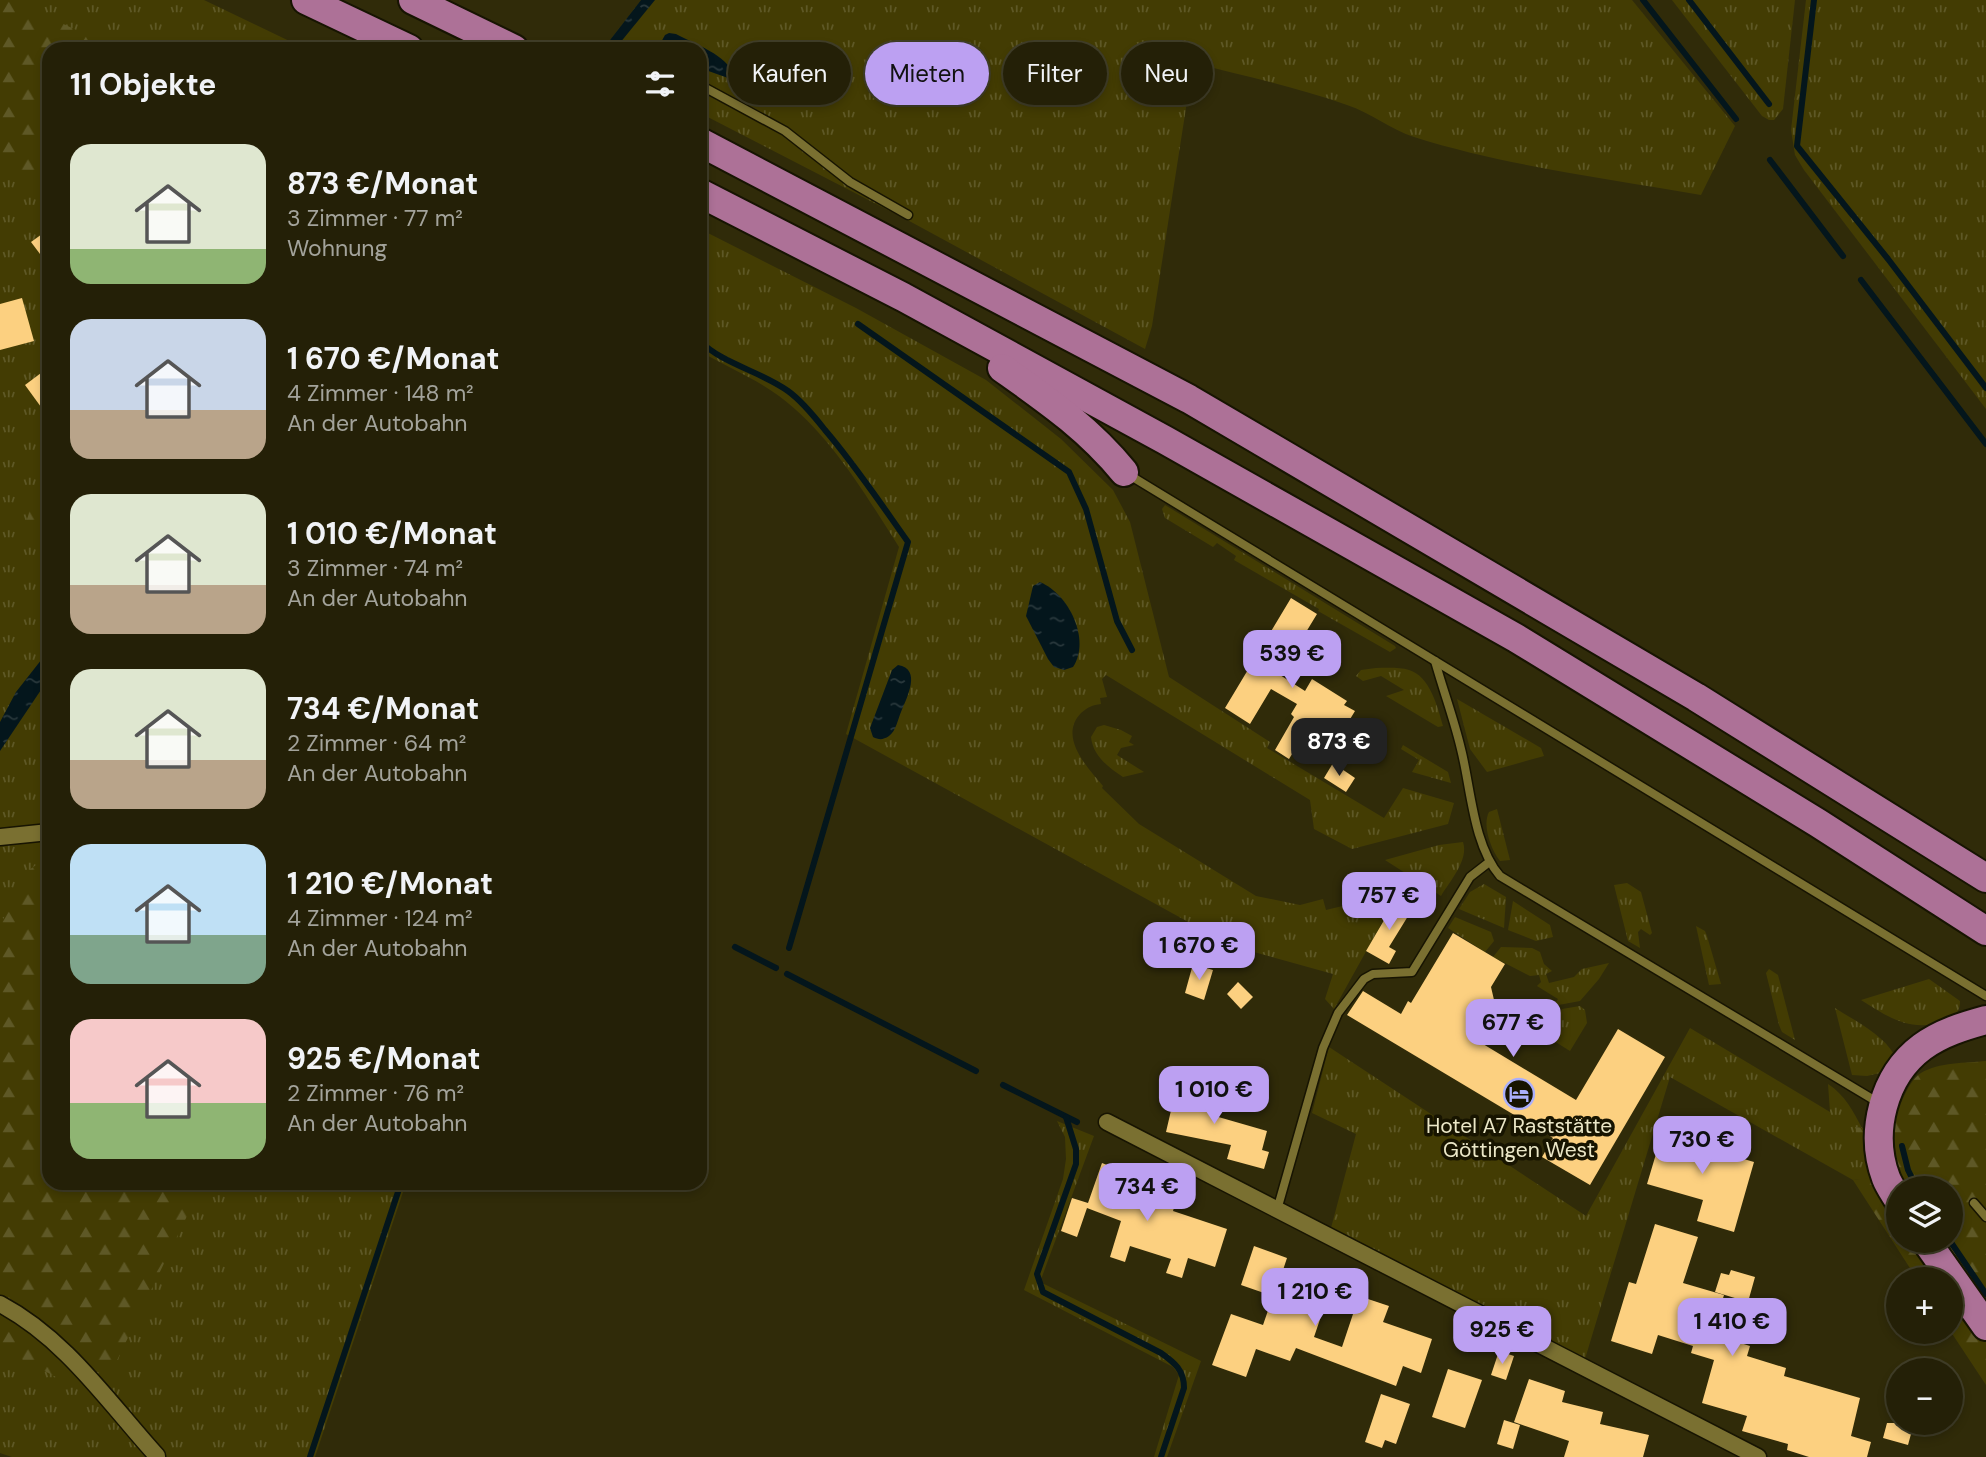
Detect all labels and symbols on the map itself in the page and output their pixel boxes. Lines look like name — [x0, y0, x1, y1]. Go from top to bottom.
pin: 539 € — [1243, 630, 1341, 690]
pin: 873 € — [1290, 718, 1388, 778]
pin: 757 € — [1340, 872, 1438, 932]
pin: 1 670 € — [1134, 922, 1264, 982]
pin: 677 € — [1464, 1000, 1562, 1059]
pin: 1 010 € — [1149, 1066, 1279, 1126]
hotel icon: Hotel A7 Raststätte Göttingen West — [1502, 1077, 1536, 1111]
place label: Hotel A7 Raststätte Göttingen West — [1426, 1112, 1612, 1164]
pin: 730 € — [1653, 1116, 1751, 1176]
pin: 734 € — [1098, 1164, 1196, 1223]
pin: 1 210 € — [1250, 1268, 1380, 1328]
pin: 1 410 € — [1667, 1298, 1797, 1358]
pin: 925 € — [1453, 1306, 1551, 1366]

